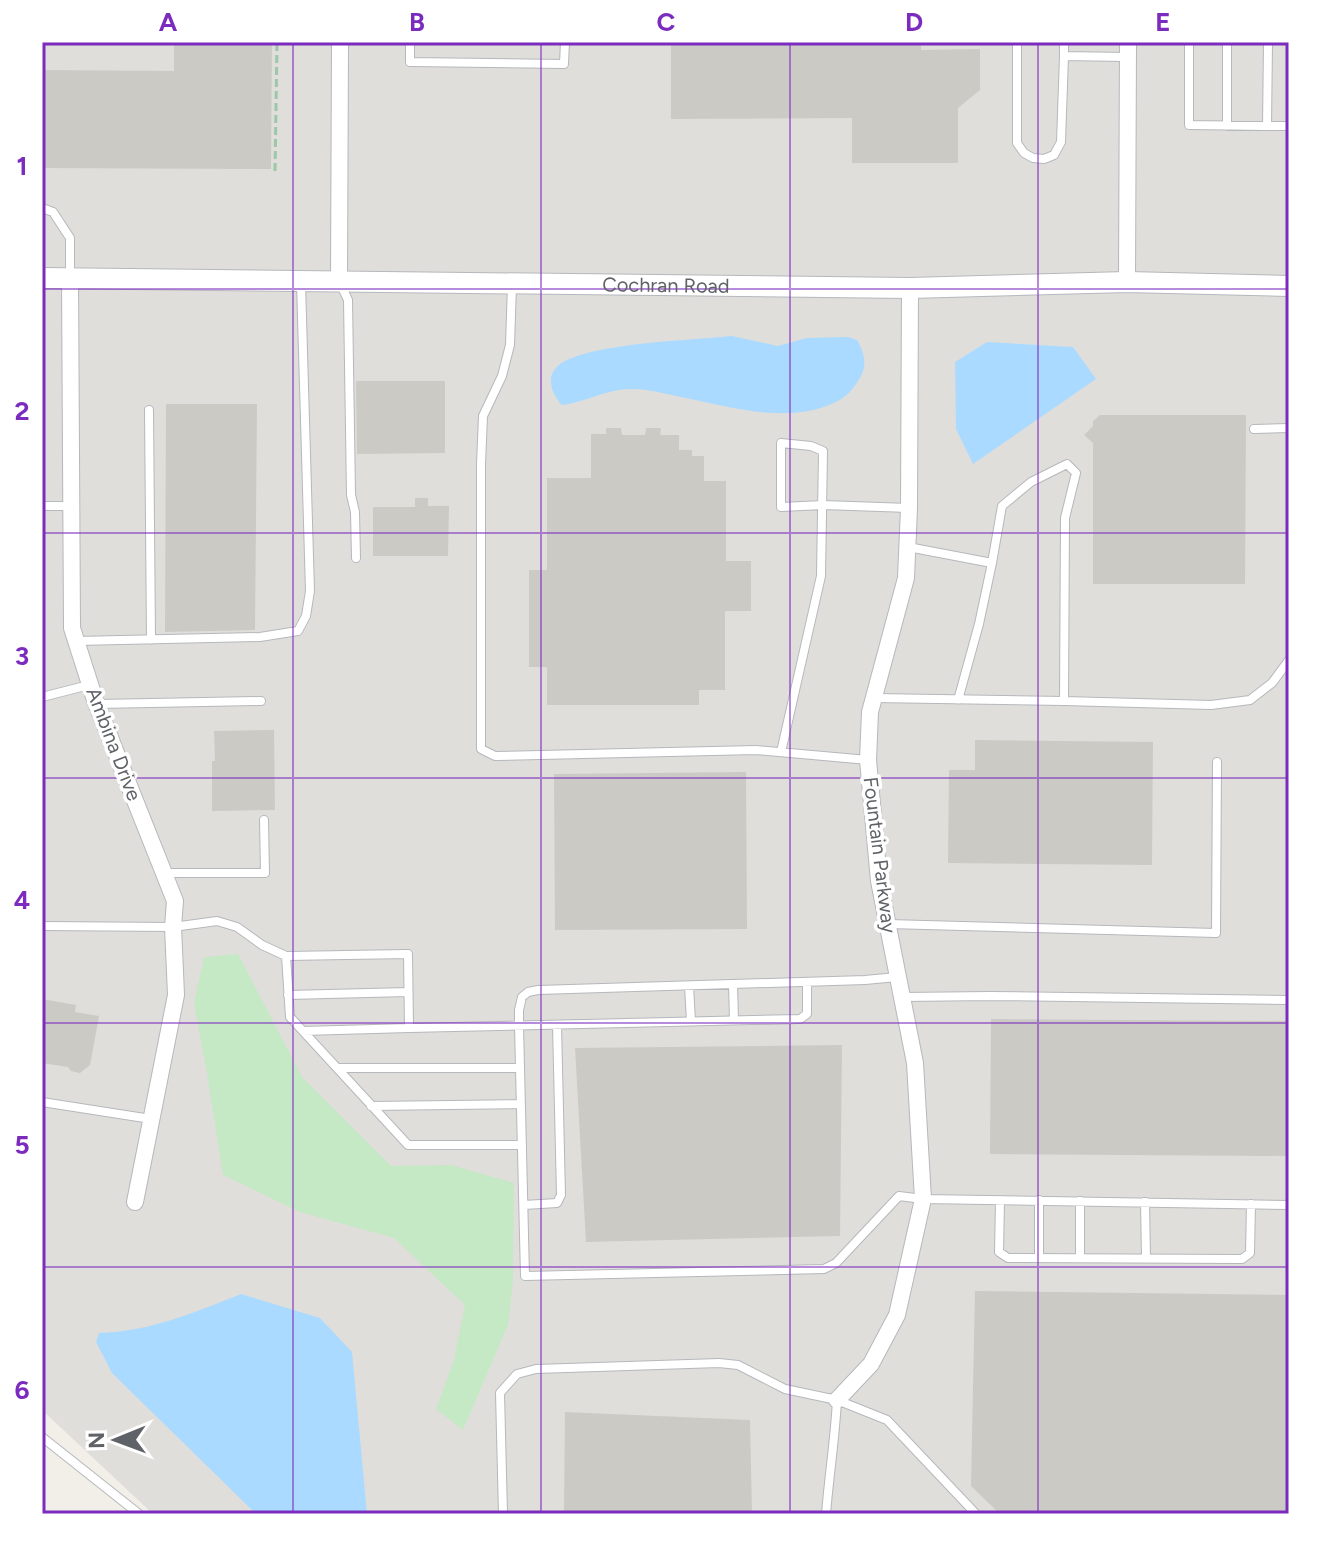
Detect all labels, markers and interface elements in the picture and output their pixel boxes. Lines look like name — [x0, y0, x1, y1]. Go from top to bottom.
text: A — [159, 6, 178, 38]
text: B — [409, 6, 425, 38]
text: C — [657, 6, 676, 38]
text: D — [905, 6, 923, 38]
text: E — [1155, 6, 1171, 38]
text: 1 — [17, 150, 27, 182]
street label: Cochran Road — [602, 272, 730, 298]
text: 2 — [14, 395, 30, 427]
text: 3 — [15, 640, 29, 672]
street label: Ambina Drive — [81, 684, 147, 804]
street label: Fountain Parkway — [859, 776, 902, 935]
text: 4 — [14, 884, 30, 916]
text: 5 — [14, 1129, 30, 1161]
text: 6 — [14, 1374, 30, 1406]
north arrow — [76, 1400, 156, 1480]
text: N — [83, 1432, 110, 1449]

